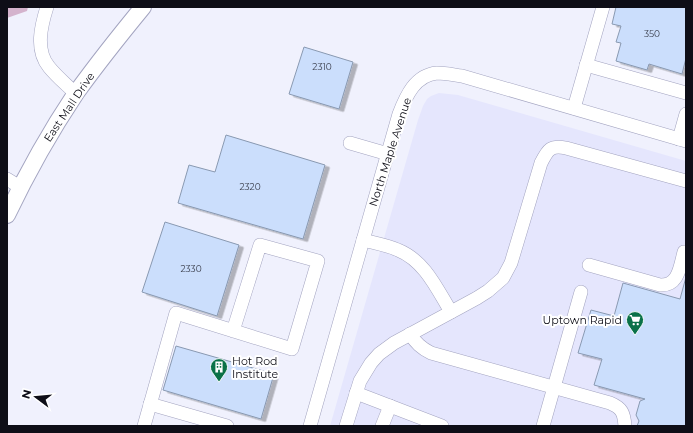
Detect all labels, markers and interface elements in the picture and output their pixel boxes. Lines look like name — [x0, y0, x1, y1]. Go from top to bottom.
house number: 350 — [644, 28, 660, 39]
house number: 2310 — [312, 61, 332, 72]
street label: East Mall Drive — [41, 69, 98, 145]
street label: North Maple Avenue — [366, 95, 414, 208]
house number: 2320 — [239, 181, 261, 192]
house number: 2330 — [180, 263, 202, 274]
supermarket icon: Uptown Rapid — [625, 310, 645, 335]
place label: Uptown Rapid — [543, 313, 622, 327]
place label: Hot Rod Institute — [232, 354, 279, 381]
building icon: Hot Rod Institute — [209, 357, 229, 382]
north arrow — [16, 377, 56, 417]
text: N — [18, 388, 34, 400]

